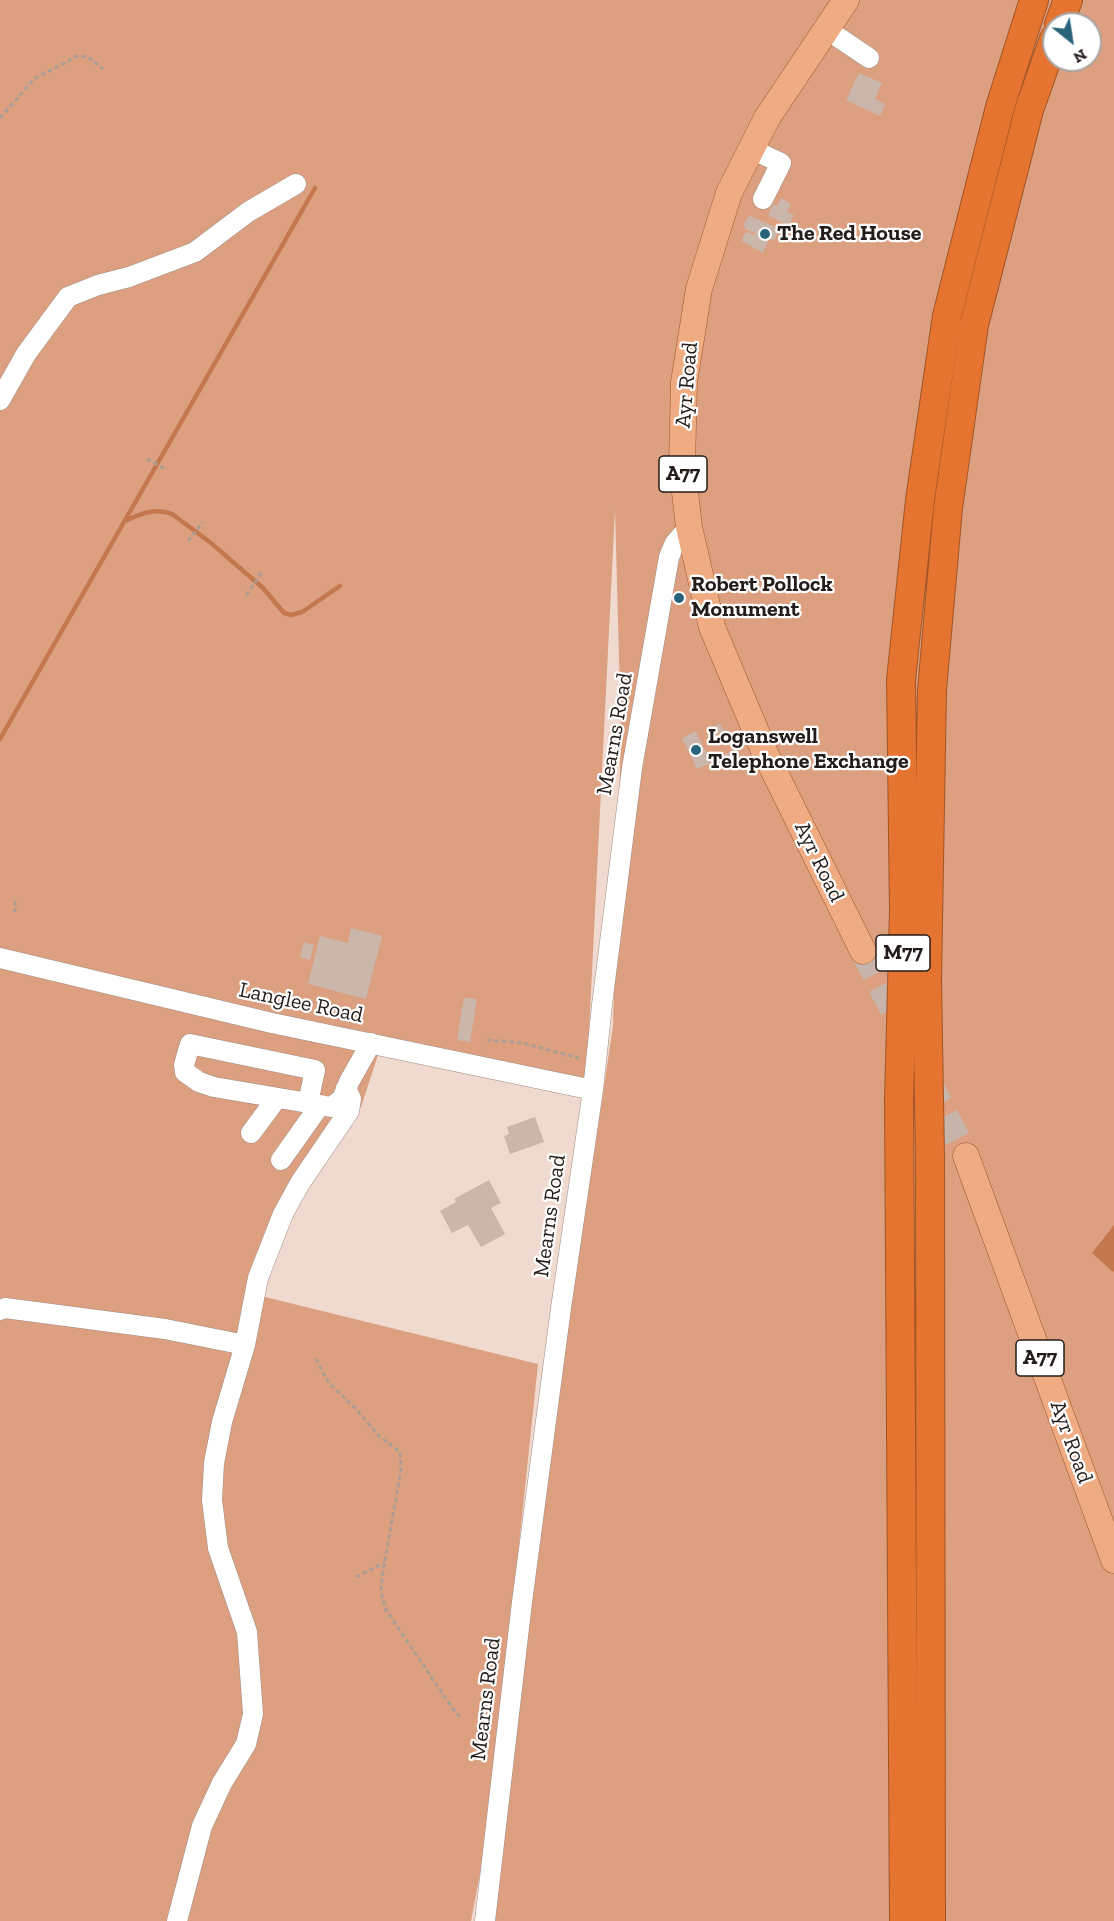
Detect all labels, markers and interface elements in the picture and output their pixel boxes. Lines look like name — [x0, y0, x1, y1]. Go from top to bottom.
north arrow — [1042, 12, 1102, 72]
text: N — [1070, 45, 1090, 68]
place label: The Red House — [777, 221, 921, 247]
marker: The Red House — [758, 227, 772, 241]
street label: Ayr Road — [670, 341, 704, 429]
road number: A77 — [659, 456, 707, 492]
place label: Robert Pollock Monument — [691, 572, 833, 624]
marker: Robert Pollock Monument — [672, 591, 686, 605]
street label: Mearns Road — [591, 671, 639, 797]
place label: Loganswell Telephone Exchange — [708, 724, 909, 776]
marker: Loganswell Telephone Exchange — [689, 743, 703, 757]
street label: Ayr Road — [788, 818, 850, 906]
road number: M77 — [876, 935, 930, 971]
street label: Langlee Road — [237, 977, 365, 1029]
street label: Mearns Road — [528, 1153, 572, 1279]
road number: A77 — [1016, 1340, 1064, 1376]
street label: Ayr Road — [1044, 1397, 1098, 1487]
street label: Mearns Road — [465, 1636, 507, 1762]

